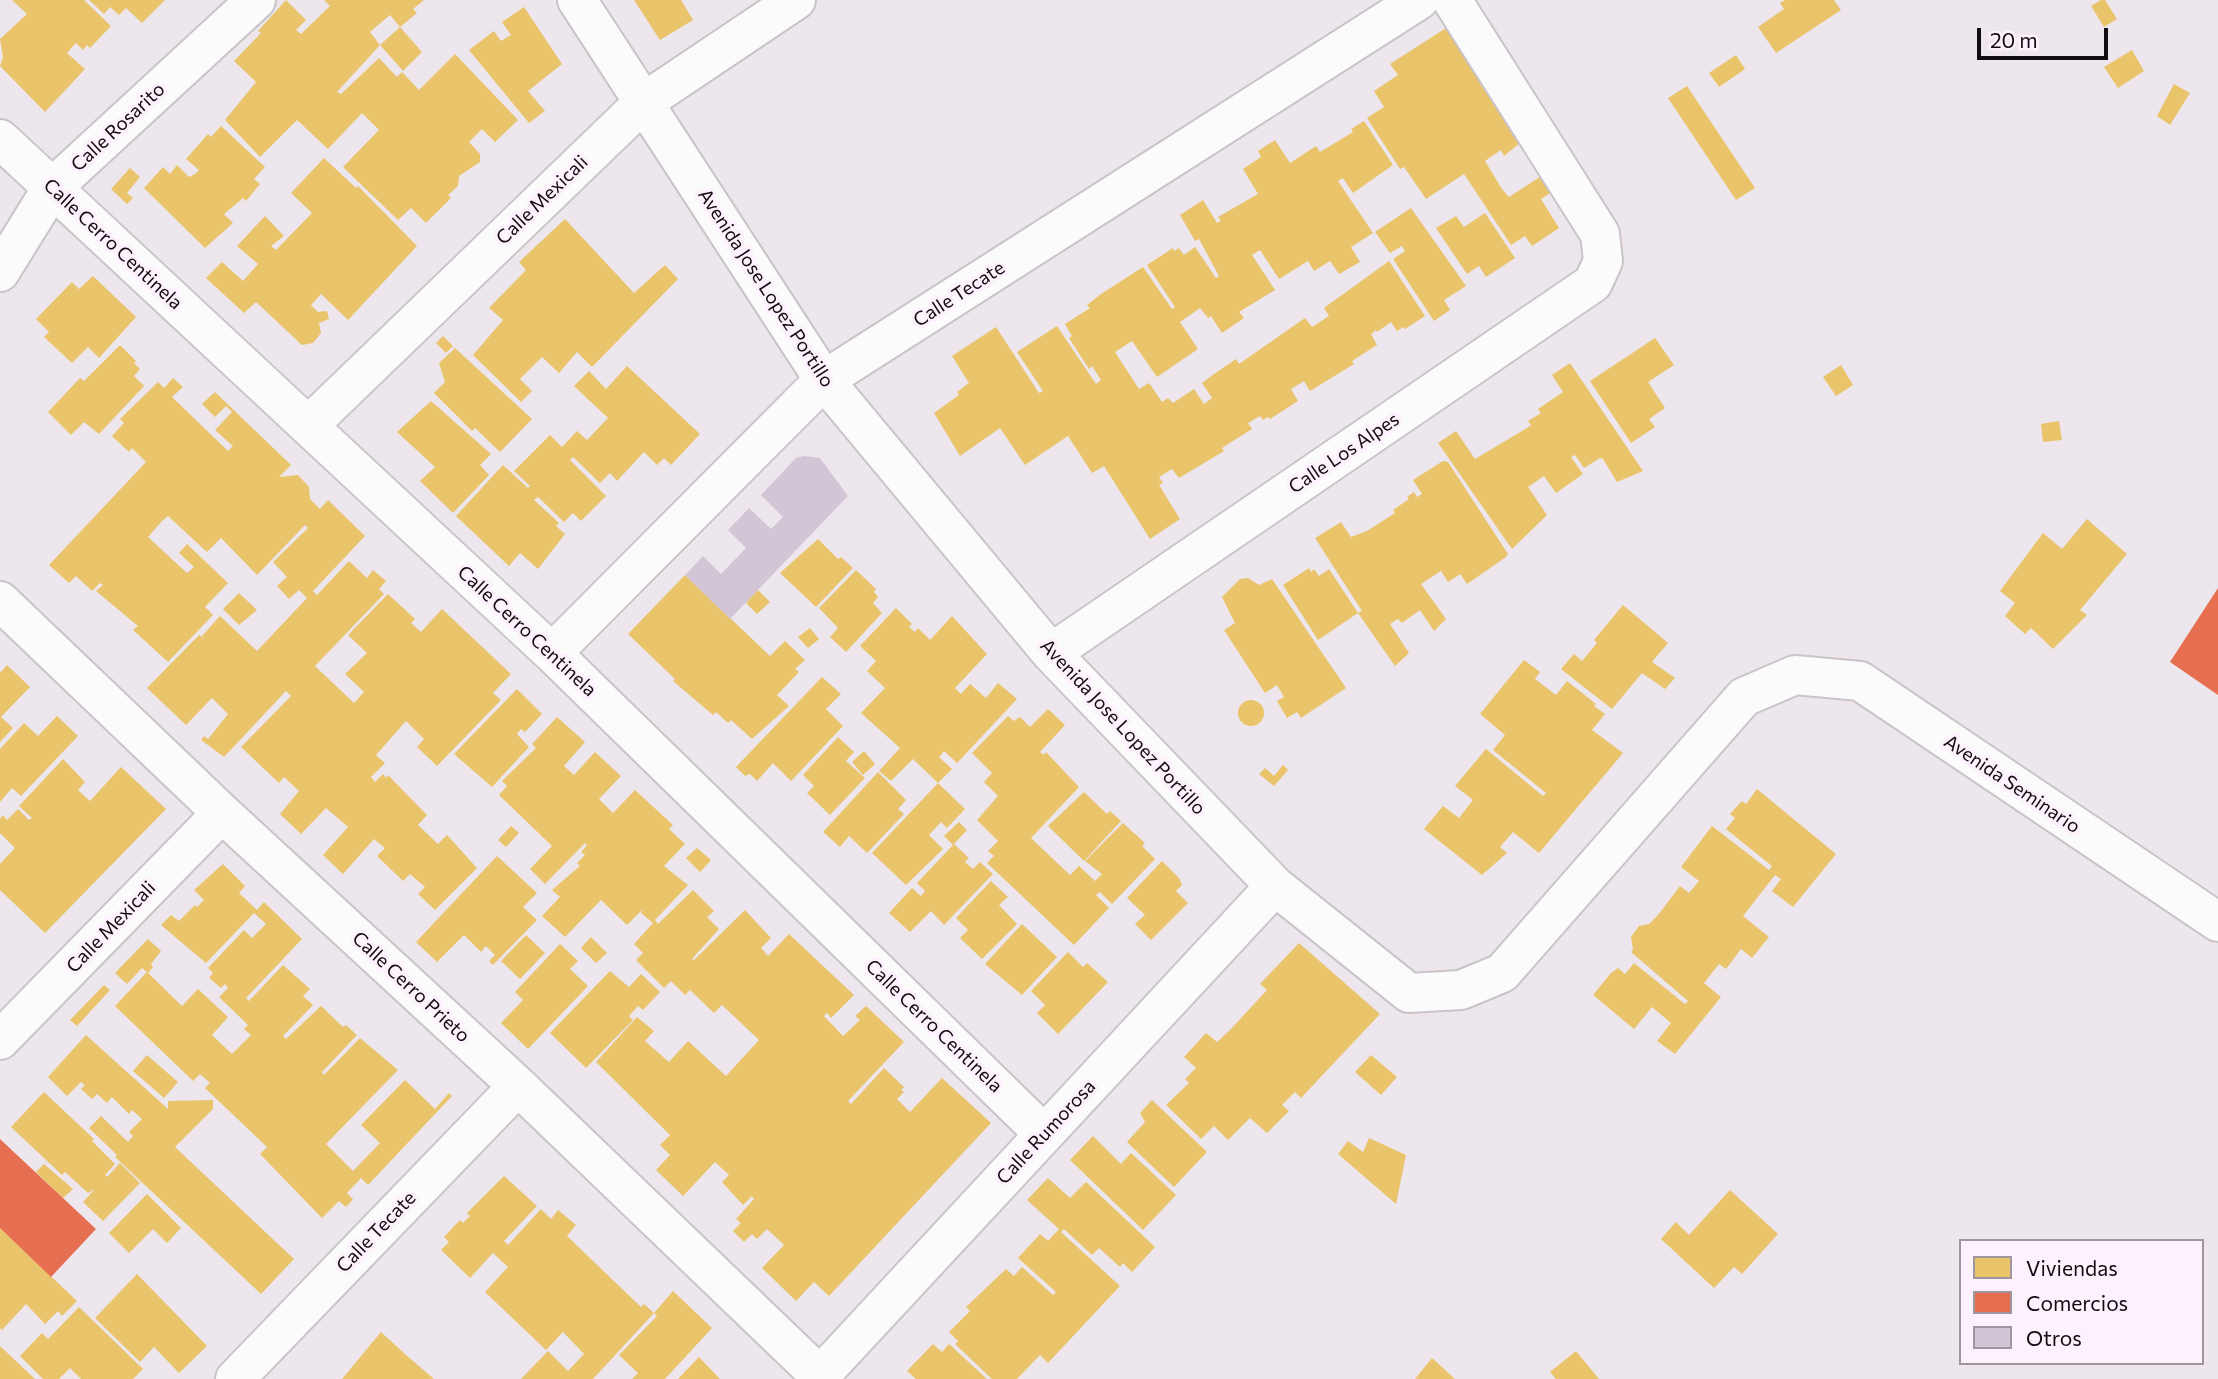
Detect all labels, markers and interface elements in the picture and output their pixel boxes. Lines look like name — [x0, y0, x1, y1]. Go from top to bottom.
scale bar — [1980, 14, 2111, 58]
text: 20 m — [1990, 27, 2038, 52]
street label: Calle Rosarito — [66, 78, 170, 176]
street label: Calle Mexicali — [491, 151, 593, 249]
street label: Calle Cerro Centinela — [39, 174, 187, 314]
street label: Avenida Jose Lopez Portillo — [693, 185, 839, 391]
street label: Calle Tecate — [909, 256, 1009, 332]
street label: Calle Los Alpes — [1284, 408, 1404, 498]
street label: Calle Cerro Centinela — [453, 561, 601, 701]
street label: Avenida Jose Lopez Portillo — [1036, 634, 1210, 820]
street label: Avenida Seminario — [1940, 730, 2084, 838]
street label: Calle Mexicali — [62, 876, 160, 978]
street label: Calle Cerro Prieto — [347, 927, 475, 1047]
street label: Calle Cerro Centinela — [861, 955, 1007, 1097]
street label: Calle Rumorosa — [992, 1075, 1100, 1189]
street label: Calle Tecate — [332, 1187, 420, 1277]
legend — [1959, 1239, 2204, 1365]
text: Viviendas — [2026, 1255, 2118, 1280]
text: Comercios — [2026, 1290, 2128, 1315]
text: Otros — [2026, 1325, 2082, 1350]

